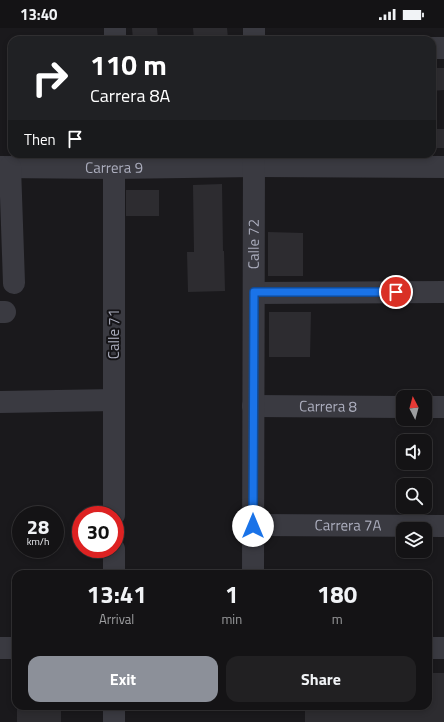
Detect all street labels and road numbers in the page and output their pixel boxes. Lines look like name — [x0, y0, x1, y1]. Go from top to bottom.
street label: Carrera 9 — [85, 156, 143, 179]
street label: Calle 72 — [242, 219, 265, 269]
street label: Calle 71 — [102, 309, 125, 359]
street label: Carrera 8 — [299, 394, 357, 418]
street label: Carrera 7A — [314, 513, 382, 537]

